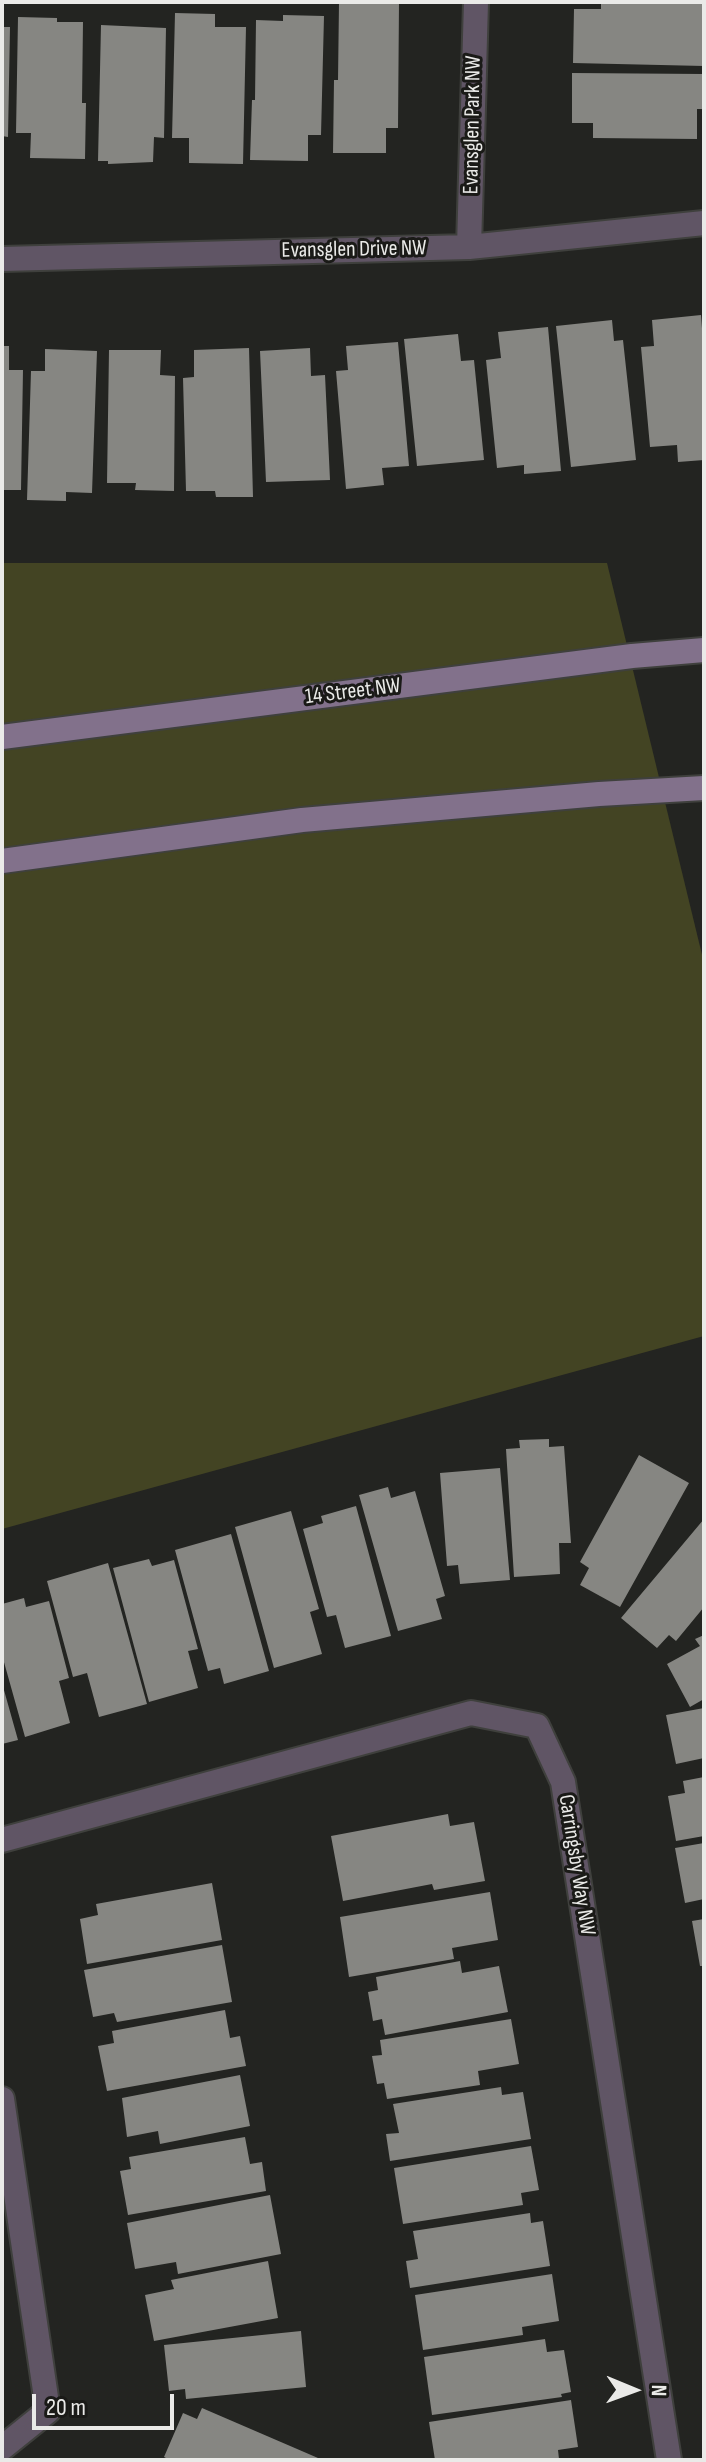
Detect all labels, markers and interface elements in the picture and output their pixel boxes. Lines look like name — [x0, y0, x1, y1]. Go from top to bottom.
street label: Evansglen Park NW — [459, 55, 487, 195]
street label: Evansglen Drive NW — [281, 236, 427, 264]
street label: 14 Street NW — [304, 673, 402, 711]
street label: Carringsby Way NW — [552, 1793, 600, 1937]
north arrow — [594, 2350, 674, 2430]
scale bar — [36, 2378, 178, 2428]
text: N — [645, 2384, 672, 2397]
text: 20 m — [46, 2393, 86, 2422]

